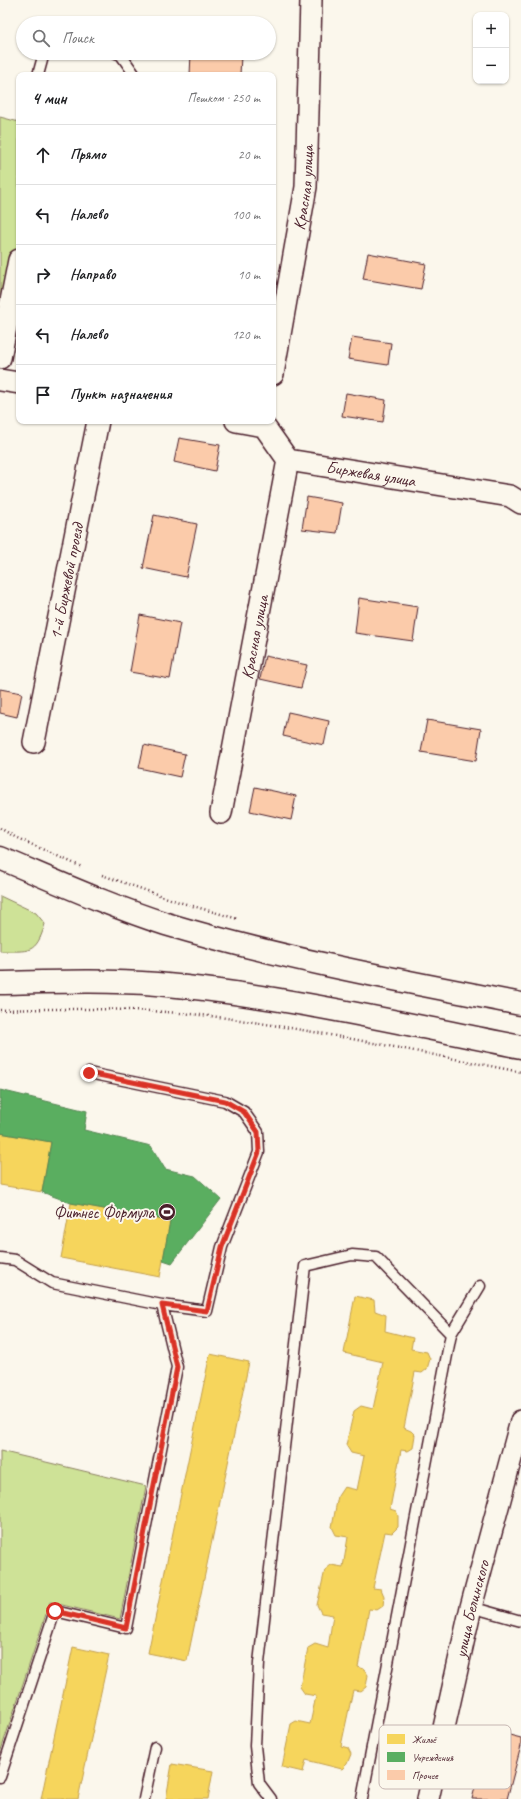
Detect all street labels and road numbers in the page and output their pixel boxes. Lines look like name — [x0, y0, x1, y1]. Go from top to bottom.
street label: Красная улица — [289, 143, 318, 232]
street label: Биржевая улица — [325, 456, 418, 492]
street label: 1-й Биржевой проезд — [45, 519, 89, 641]
street label: Красная улица — [237, 592, 273, 681]
street label: улица Белинского — [450, 1557, 494, 1661]

